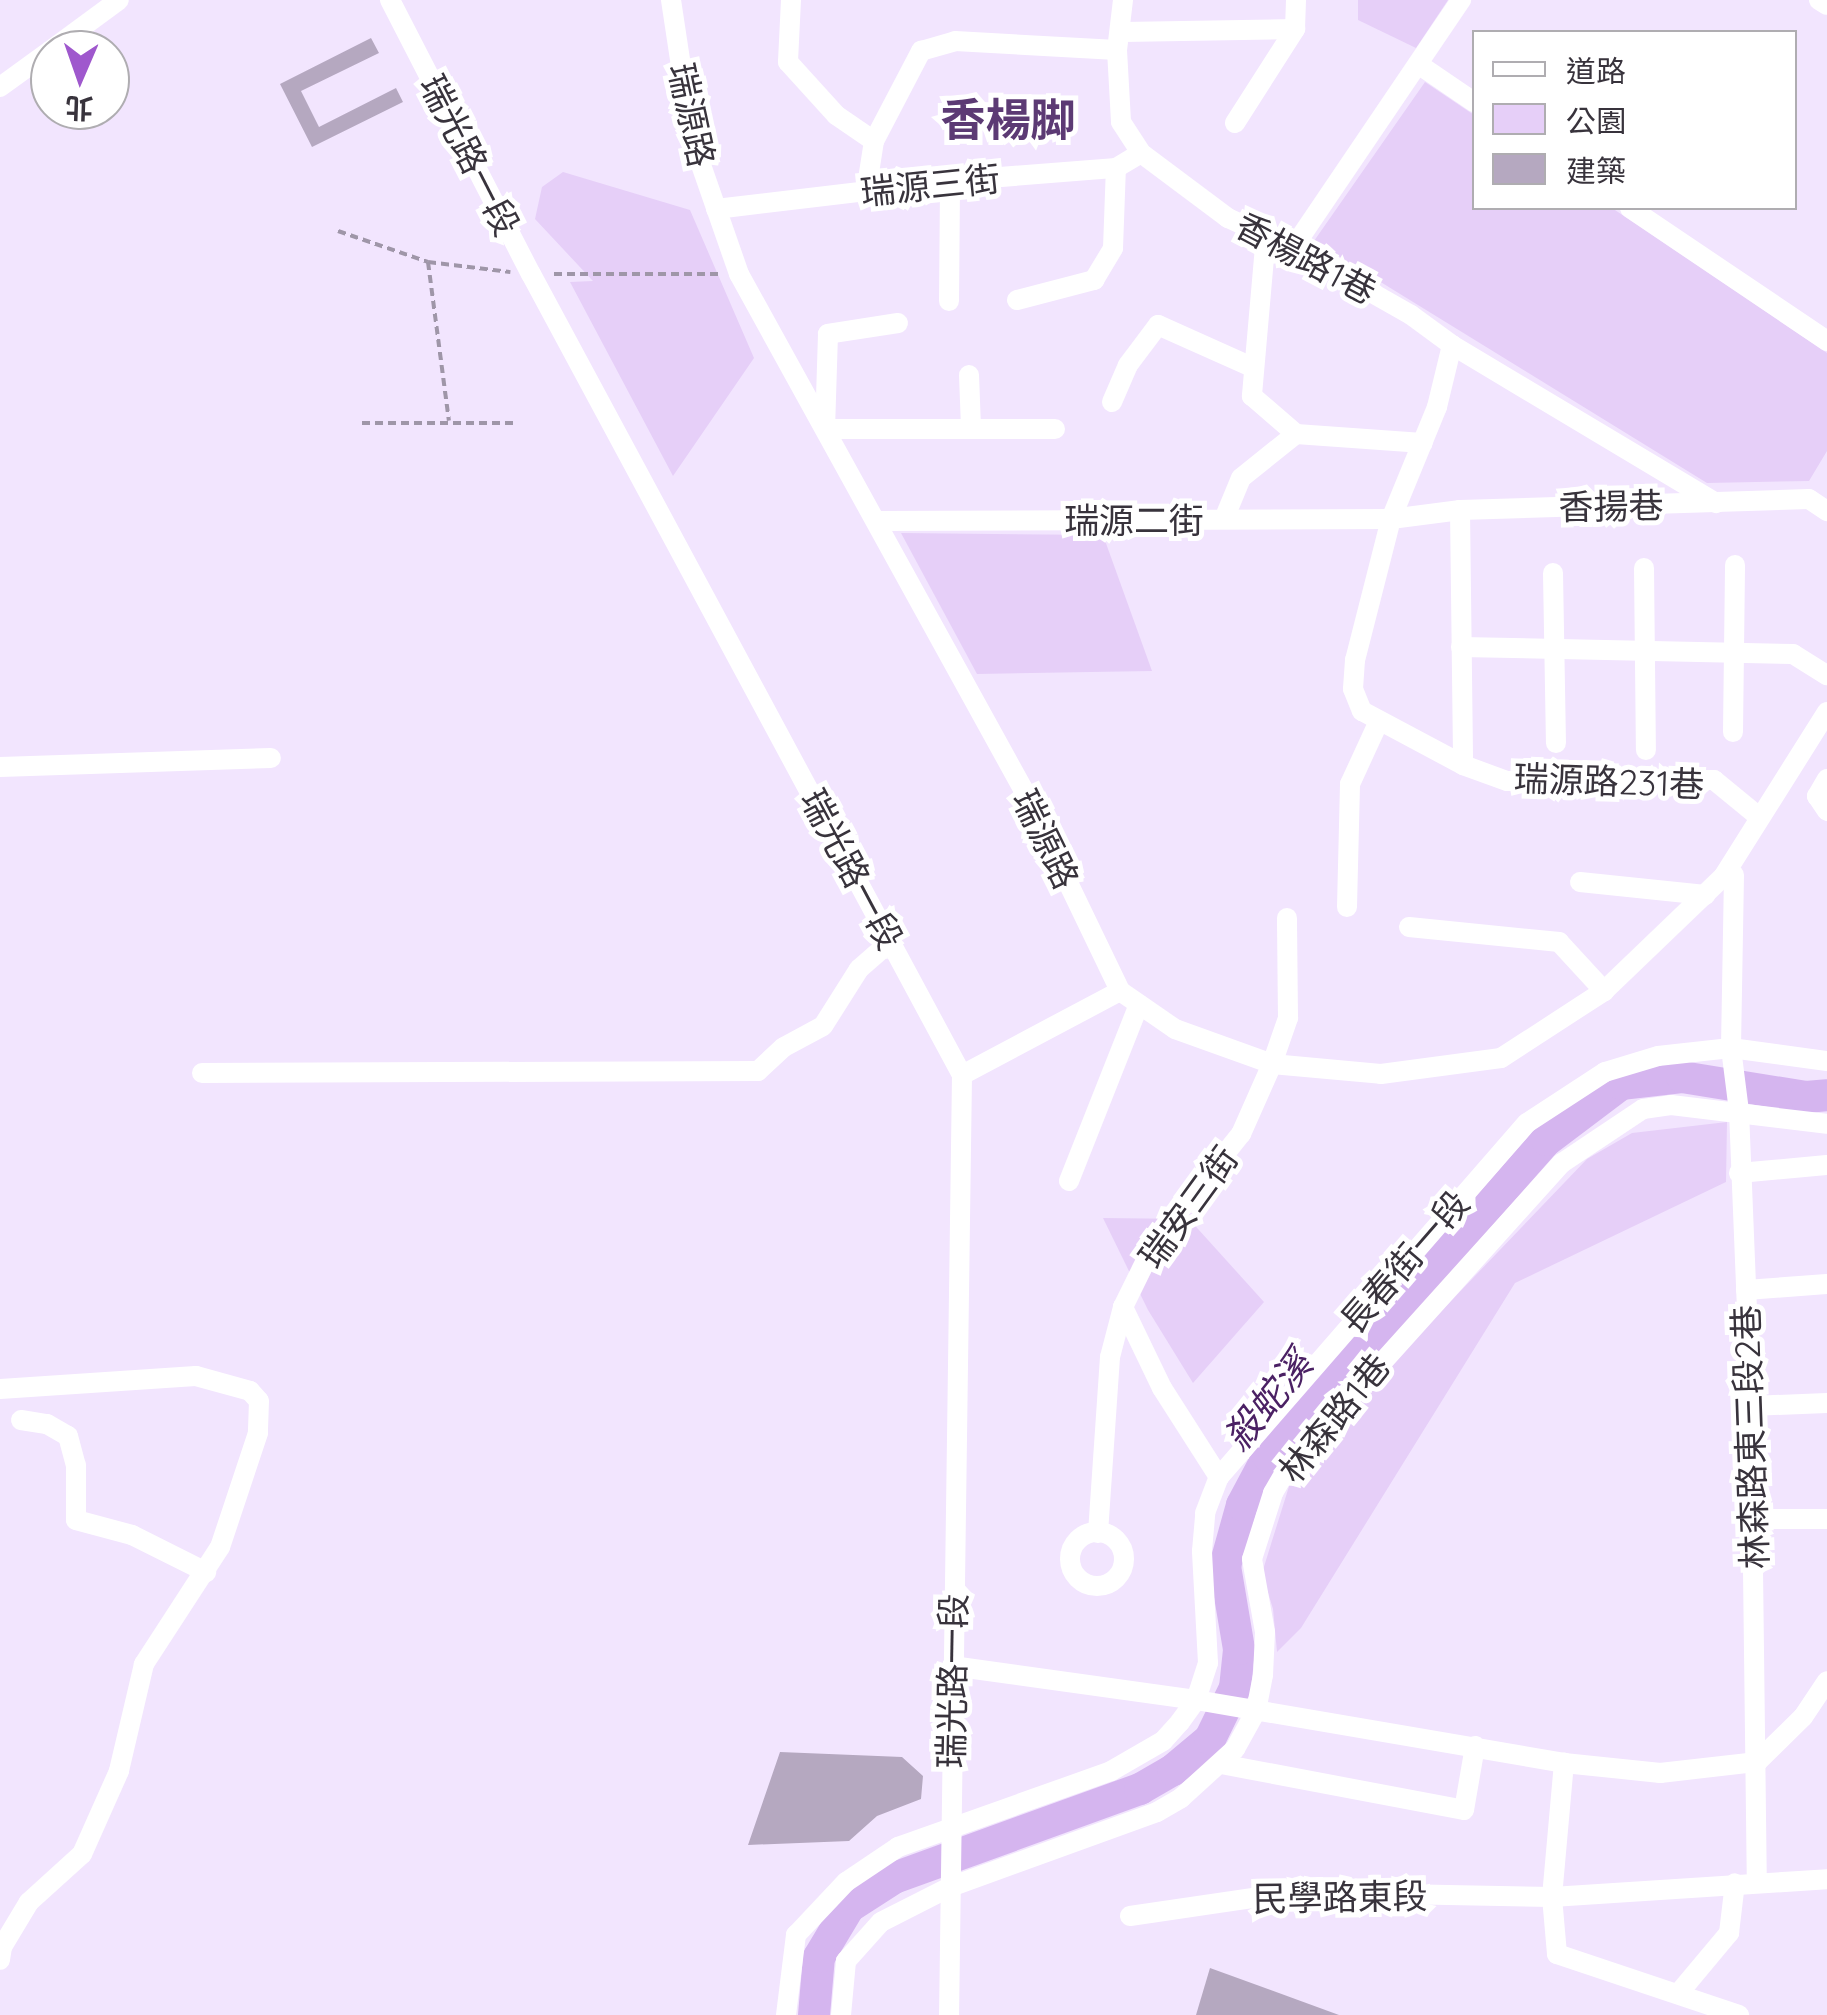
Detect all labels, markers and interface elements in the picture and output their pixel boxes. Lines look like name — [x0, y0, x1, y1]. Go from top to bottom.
north arrow — [30, 30, 130, 130]
legend — [1472, 30, 1797, 210]
text: 道路 — [1566, 52, 1626, 90]
street label: 瑞源路 — [661, 59, 723, 171]
street label: 瑞光路一段 — [412, 68, 528, 242]
text: 北 — [64, 91, 94, 126]
district label: 香楊脚 — [941, 93, 1075, 147]
text: 公園 — [1566, 102, 1626, 140]
text: 建築 — [1566, 152, 1626, 190]
street label: 瑞源三街 — [858, 157, 1002, 213]
street label: 香楊路1巷 — [1229, 204, 1383, 312]
street label: 香揚巷 — [1558, 484, 1664, 528]
street label: 瑞源二街 — [1064, 499, 1204, 541]
street label: 瑞源路231巷 — [1513, 757, 1705, 805]
street label: 瑞光路一段 — [792, 782, 912, 956]
street label: 瑞源路 — [1004, 783, 1088, 895]
street label: 瑞安三街 — [1130, 1138, 1246, 1276]
street label: 長春街一段 — [1331, 1182, 1477, 1342]
street label: 林森路東三段2巷 — [1724, 1304, 1776, 1570]
water label: 殺蛇溪 — [1214, 1342, 1322, 1460]
street label: 林森路1巷 — [1270, 1345, 1398, 1491]
street label: 瑞光路一段 — [929, 1593, 975, 1769]
street label: 民學路東段 — [1252, 1874, 1428, 1920]

